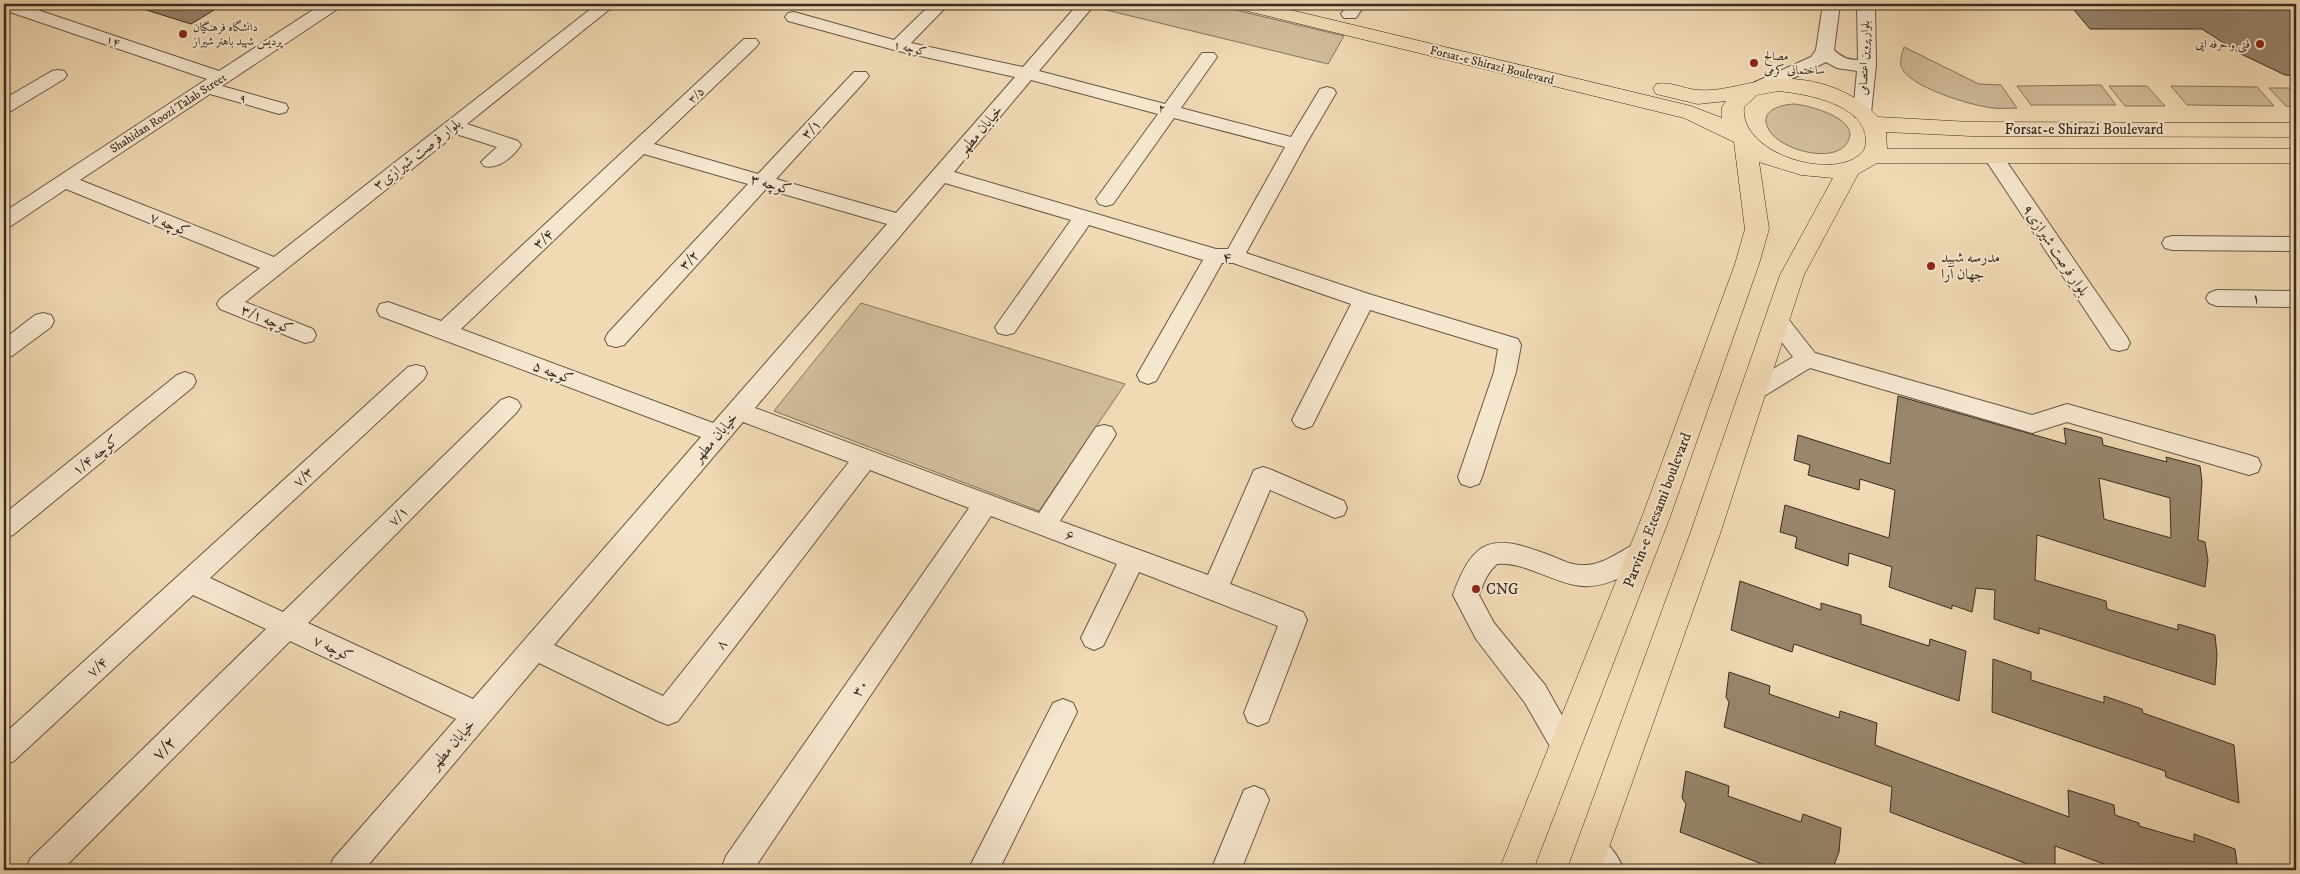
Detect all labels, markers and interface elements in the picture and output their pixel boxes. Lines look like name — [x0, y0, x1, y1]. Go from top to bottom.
place label: دانشگاه فرهنگیان پردیس شهید باهنر شیراز — [192, 19, 284, 50]
street label: بلوار پروین اعتصامی — [1856, 20, 1873, 96]
marker: دانشگاه فرهنگیان پردیس شهید باهنر شیراز — [177, 28, 189, 40]
street label: ۱۴ — [104, 32, 122, 51]
street label: کوچه ۱ — [892, 37, 928, 61]
place label: فنی و حرفه ایی — [2195, 37, 2250, 53]
marker: فنی و حرفه ایی — [2254, 38, 2266, 50]
street label: Forsat-e Shirazi Boulevard — [1428, 43, 1555, 88]
place label: مصالح ساختمانی کرمی — [1764, 49, 1825, 78]
marker: مصالح ساختمانی کرمی — [1748, 57, 1760, 69]
street label: Shahidan Roozi Talab Street — [107, 70, 229, 157]
street label: ۳/۵ — [685, 84, 708, 107]
street label: ۹ — [237, 90, 248, 107]
street label: ۲ — [1157, 100, 1167, 117]
street label: خیابان مطهر — [953, 101, 1007, 161]
street label: ۳بلوار فرصت شیرازی — [369, 114, 465, 195]
street label: ۳/۱ — [797, 115, 826, 144]
street label: Forsat-e Shirazi Boulevard — [2004, 120, 2164, 139]
street label: کوچه ۳ — [748, 170, 794, 200]
street label: ۹بلوار فرصت شیرازی — [2018, 201, 2093, 300]
street label: کوچه ۷ — [146, 208, 193, 242]
street label: ۳/۴ — [529, 225, 558, 254]
street label: ۳/۲ — [675, 246, 704, 275]
street label: ۴ — [1222, 248, 1232, 267]
place label: مدرسه شهید جهان آرا — [1941, 248, 2000, 284]
marker: مدرسه شهید جهان آرا — [1925, 260, 1937, 272]
street label: ۱ — [2251, 289, 2261, 308]
street label: کوچه ۳/۱ — [238, 300, 296, 339]
street label: کوچه ۵ — [530, 356, 576, 390]
street label: خیابان مطهر — [687, 408, 742, 468]
street label: Parvin-e Etesami boulevard — [1619, 430, 1696, 590]
street label: کوچه ۱/۴ — [68, 431, 123, 481]
street label: ۷/۳ — [289, 463, 318, 492]
street label: ۷/۱ — [384, 502, 413, 531]
street label: ۶ — [1062, 525, 1077, 546]
place label: CNG — [1486, 580, 1519, 599]
marker: CNG — [1470, 583, 1482, 595]
street label: کوچه ۷ — [309, 631, 356, 667]
street label: ۸ — [711, 635, 732, 654]
street label: ۷/۴ — [83, 653, 112, 682]
street label: ۳۰ — [848, 676, 873, 701]
street label: خیابان مطهر — [424, 715, 479, 775]
street label: ۷/۲ — [148, 732, 182, 766]

